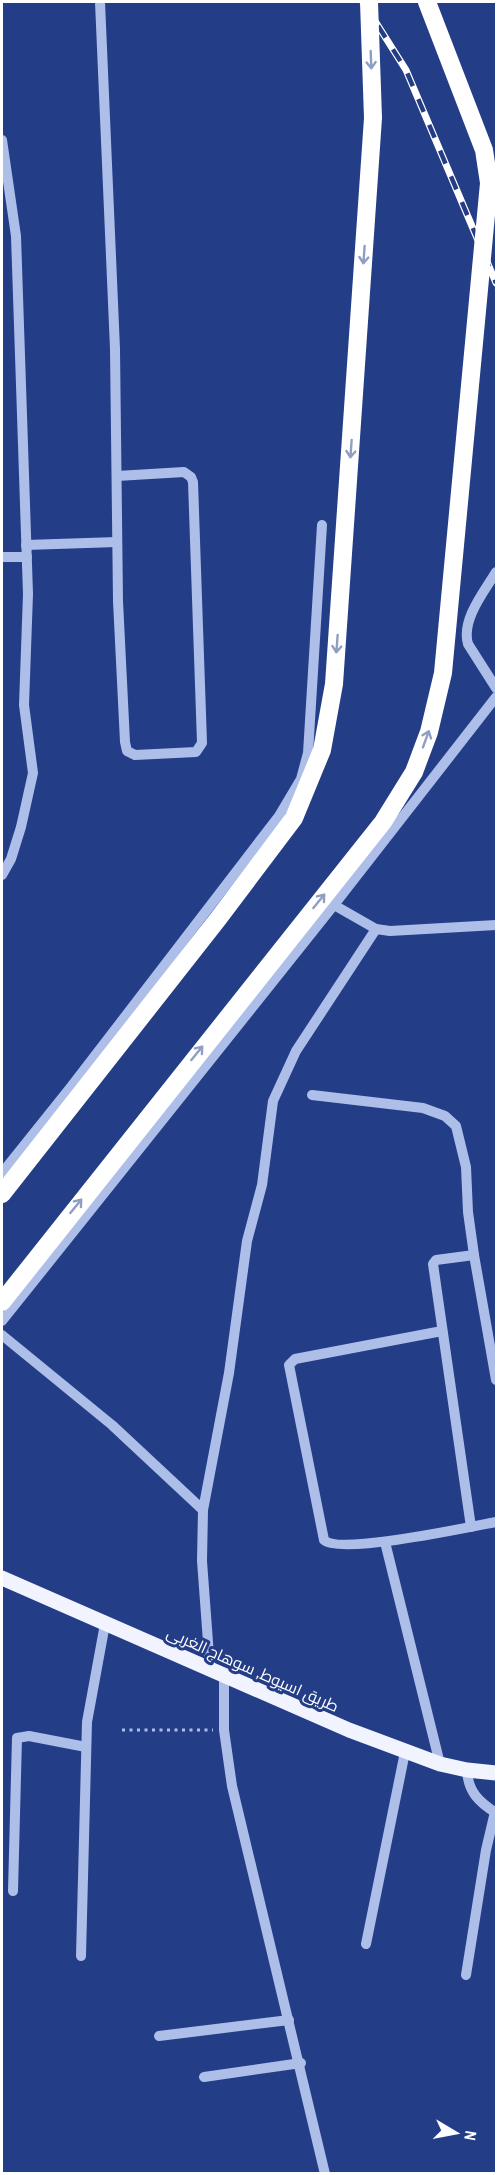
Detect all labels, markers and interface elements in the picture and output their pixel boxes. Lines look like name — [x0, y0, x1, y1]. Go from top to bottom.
one-way arrow — [365, 49, 376, 69]
one-way arrow — [358, 244, 369, 264]
one-way arrow — [345, 439, 356, 459]
one-way arrow — [331, 633, 342, 653]
one-way arrow — [421, 731, 432, 749]
one-way arrow — [312, 893, 325, 909]
one-way arrow — [191, 1045, 204, 1061]
one-way arrow — [69, 1198, 82, 1214]
street label: طريق اسيوط, سوهاج الغربى — [163, 1621, 343, 1718]
north arrow — [426, 2103, 486, 2163]
text: N — [459, 2129, 482, 2142]

